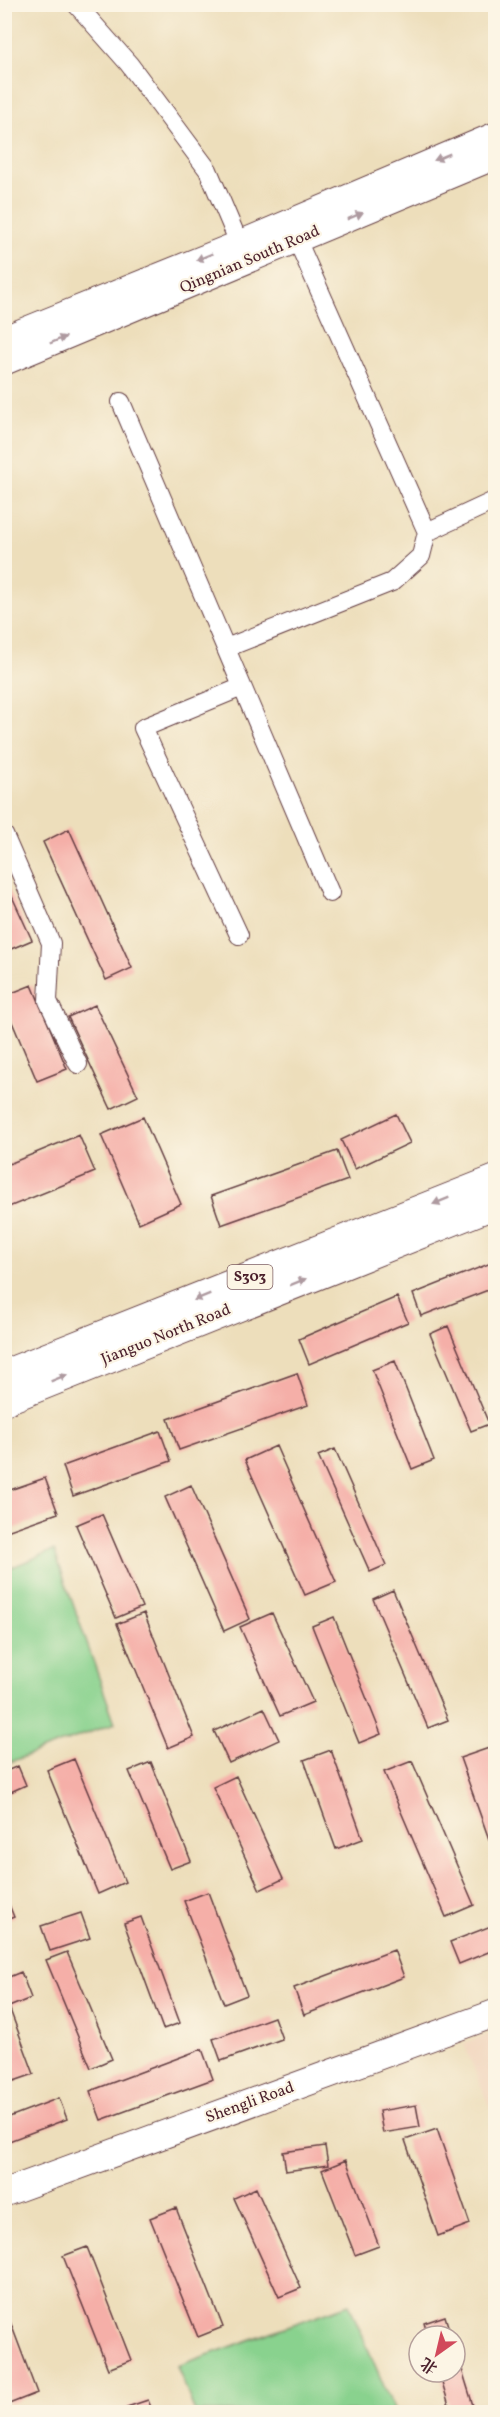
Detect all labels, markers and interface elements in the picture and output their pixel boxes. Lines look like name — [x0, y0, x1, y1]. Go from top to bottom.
one-way arrow — [433, 152, 450, 161]
one-way arrow — [346, 211, 364, 221]
street label: Qingnian South Road — [177, 221, 323, 299]
one-way arrow — [195, 253, 213, 262]
one-way arrow — [50, 335, 68, 345]
one-way arrow — [432, 1197, 450, 1206]
road number: S303 — [228, 1265, 272, 1289]
one-way arrow — [290, 1277, 308, 1287]
one-way arrow — [192, 1292, 210, 1302]
street label: Jianguo North Road — [98, 1299, 234, 1371]
one-way arrow — [50, 1373, 68, 1382]
street label: Shengli Road — [203, 2077, 297, 2129]
north arrow — [407, 2324, 467, 2384]
text: 北 — [417, 2351, 443, 2378]

